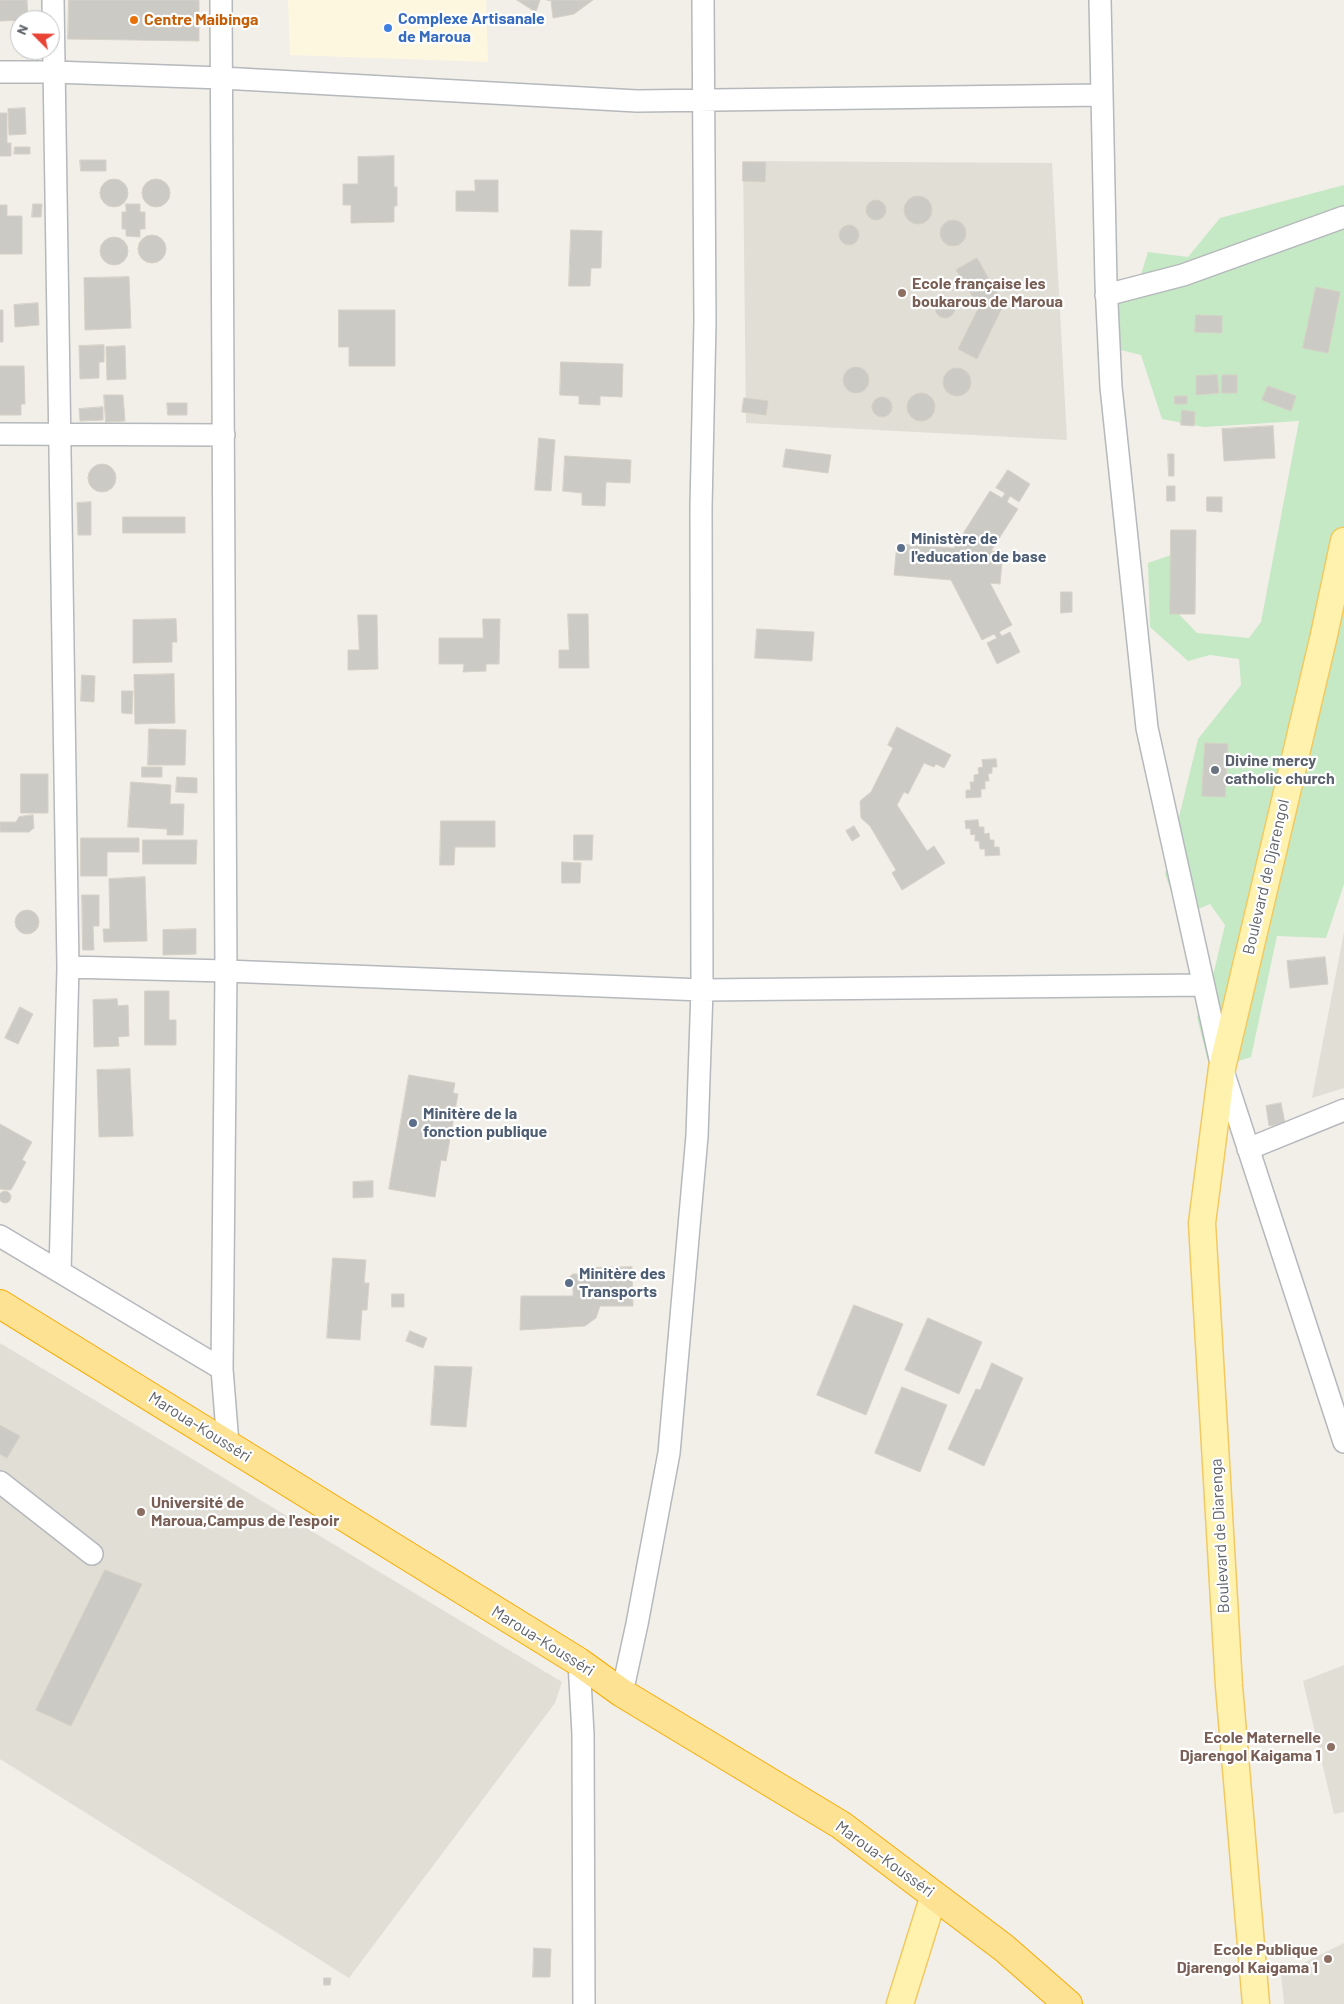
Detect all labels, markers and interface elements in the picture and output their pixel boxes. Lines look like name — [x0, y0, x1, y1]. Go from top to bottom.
place label: Complexe Artisanale de Maroua — [398, 9, 545, 47]
north arrow — [10, 10, 60, 60]
place label: Centre Maibinga — [144, 10, 258, 30]
marker: Centre Maibinga — [128, 14, 140, 26]
text: N — [12, 22, 31, 37]
marker: Complexe Artisanale de Maroua — [382, 22, 394, 34]
place label: Ecole française les boukarous de Maroua — [912, 274, 1063, 312]
marker: Ecole française les boukarous de Maroua — [896, 287, 908, 299]
place label: Ministère de l'education de base — [911, 529, 1046, 567]
marker: Ministère de l'education de base — [895, 542, 907, 554]
place label: Divine mercy catholic church — [1225, 751, 1335, 789]
marker: Divine mercy catholic church — [1209, 764, 1221, 776]
street label: Boulevard de Djarengol — [1239, 797, 1293, 957]
place label: Minitère de la fonction publique — [423, 1104, 547, 1142]
marker: Minitère de la fonction publique — [407, 1117, 419, 1129]
place label: Minitère des Transports — [579, 1264, 666, 1302]
marker: Minitère des Transports — [563, 1277, 575, 1289]
street label: Maroua-Kousséri — [145, 1388, 255, 1466]
street label: Boulevard de Diarenga — [1206, 1458, 1234, 1614]
place label: Université de Maroua,Campus de l'espoir — [151, 1493, 339, 1531]
marker: Université de Maroua,Campus de l'espoir — [135, 1506, 147, 1518]
street label: Maroua-Kousséri — [488, 1602, 598, 1680]
place label: Ecole Maternelle Djarengol Kaigama 1 — [1180, 1728, 1321, 1766]
marker: Ecole Maternelle Djarengol Kaigama 1 — [1325, 1741, 1337, 1753]
street label: Maroua-Kousséri — [832, 1817, 938, 1901]
place label: Ecole Publique Djarengol Kaigama 1 — [1177, 1940, 1318, 1978]
marker: Ecole Publique Djarengol Kaigama 1 — [1322, 1953, 1334, 1965]

